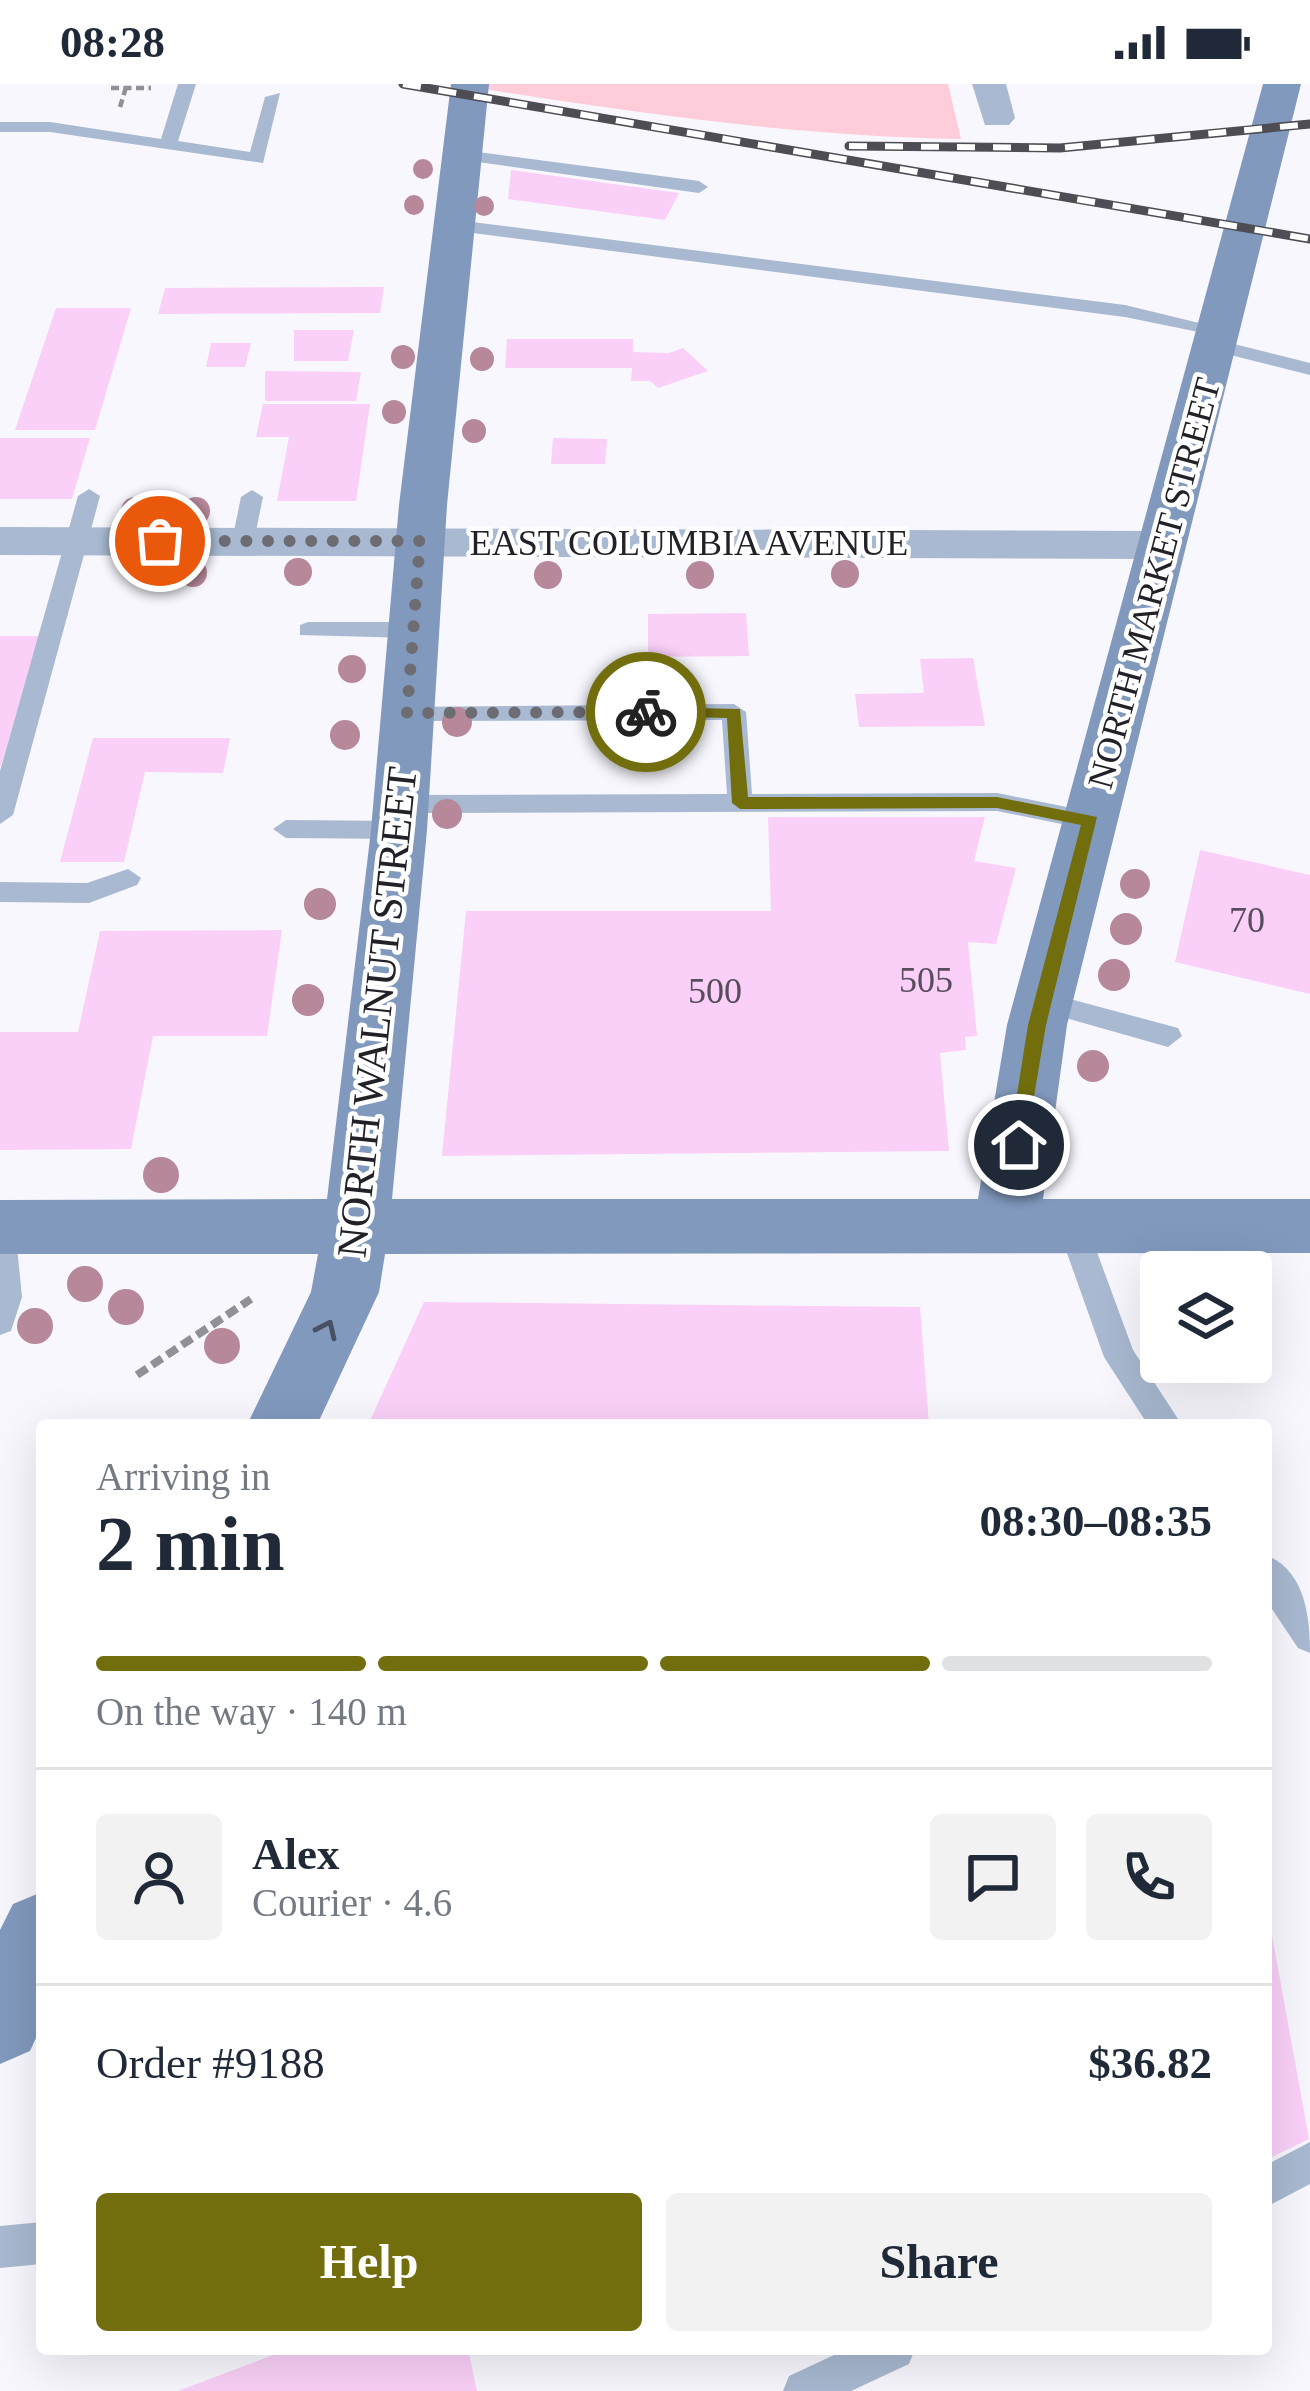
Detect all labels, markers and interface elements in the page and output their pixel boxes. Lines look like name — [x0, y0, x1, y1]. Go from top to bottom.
text: 08:28 — [60, 17, 165, 67]
street label: NORTH MARKET STREET — [1080, 374, 1228, 793]
pin — [109, 490, 211, 592]
icon: bag — [127, 508, 193, 574]
street label: EAST COLUMBIA AVENUE — [470, 523, 908, 563]
courier — [586, 652, 706, 772]
icon: bike — [613, 679, 679, 745]
street label: NORTH WALNUT STREET — [328, 765, 426, 1260]
house number: 70 — [1229, 900, 1265, 940]
house number: 505 — [899, 960, 953, 1000]
house number: 500 — [688, 971, 742, 1011]
pin — [968, 1094, 1070, 1196]
icon: home — [986, 1112, 1052, 1178]
map controls — [1140, 1251, 1272, 1383]
button: layers — [1140, 1251, 1272, 1383]
one-way arrow — [313, 1320, 336, 1341]
text: Arriving in — [96, 1455, 270, 1498]
text: 08:30–08:35 — [980, 1496, 1212, 1546]
text: 2 min — [96, 1500, 285, 1587]
text: On the way · 140 m — [96, 1690, 407, 1733]
button: person — [96, 1814, 222, 1940]
button: chat — [930, 1814, 1056, 1940]
button: phone — [1086, 1814, 1212, 1940]
text: Alex — [252, 1829, 339, 1879]
text: Courier · 4.6 — [252, 1881, 452, 1924]
text: Order #9188 — [96, 2038, 325, 2088]
text: $36.82 — [1088, 2038, 1212, 2088]
button: Help — [96, 2193, 642, 2331]
button: Share — [666, 2193, 1212, 2331]

